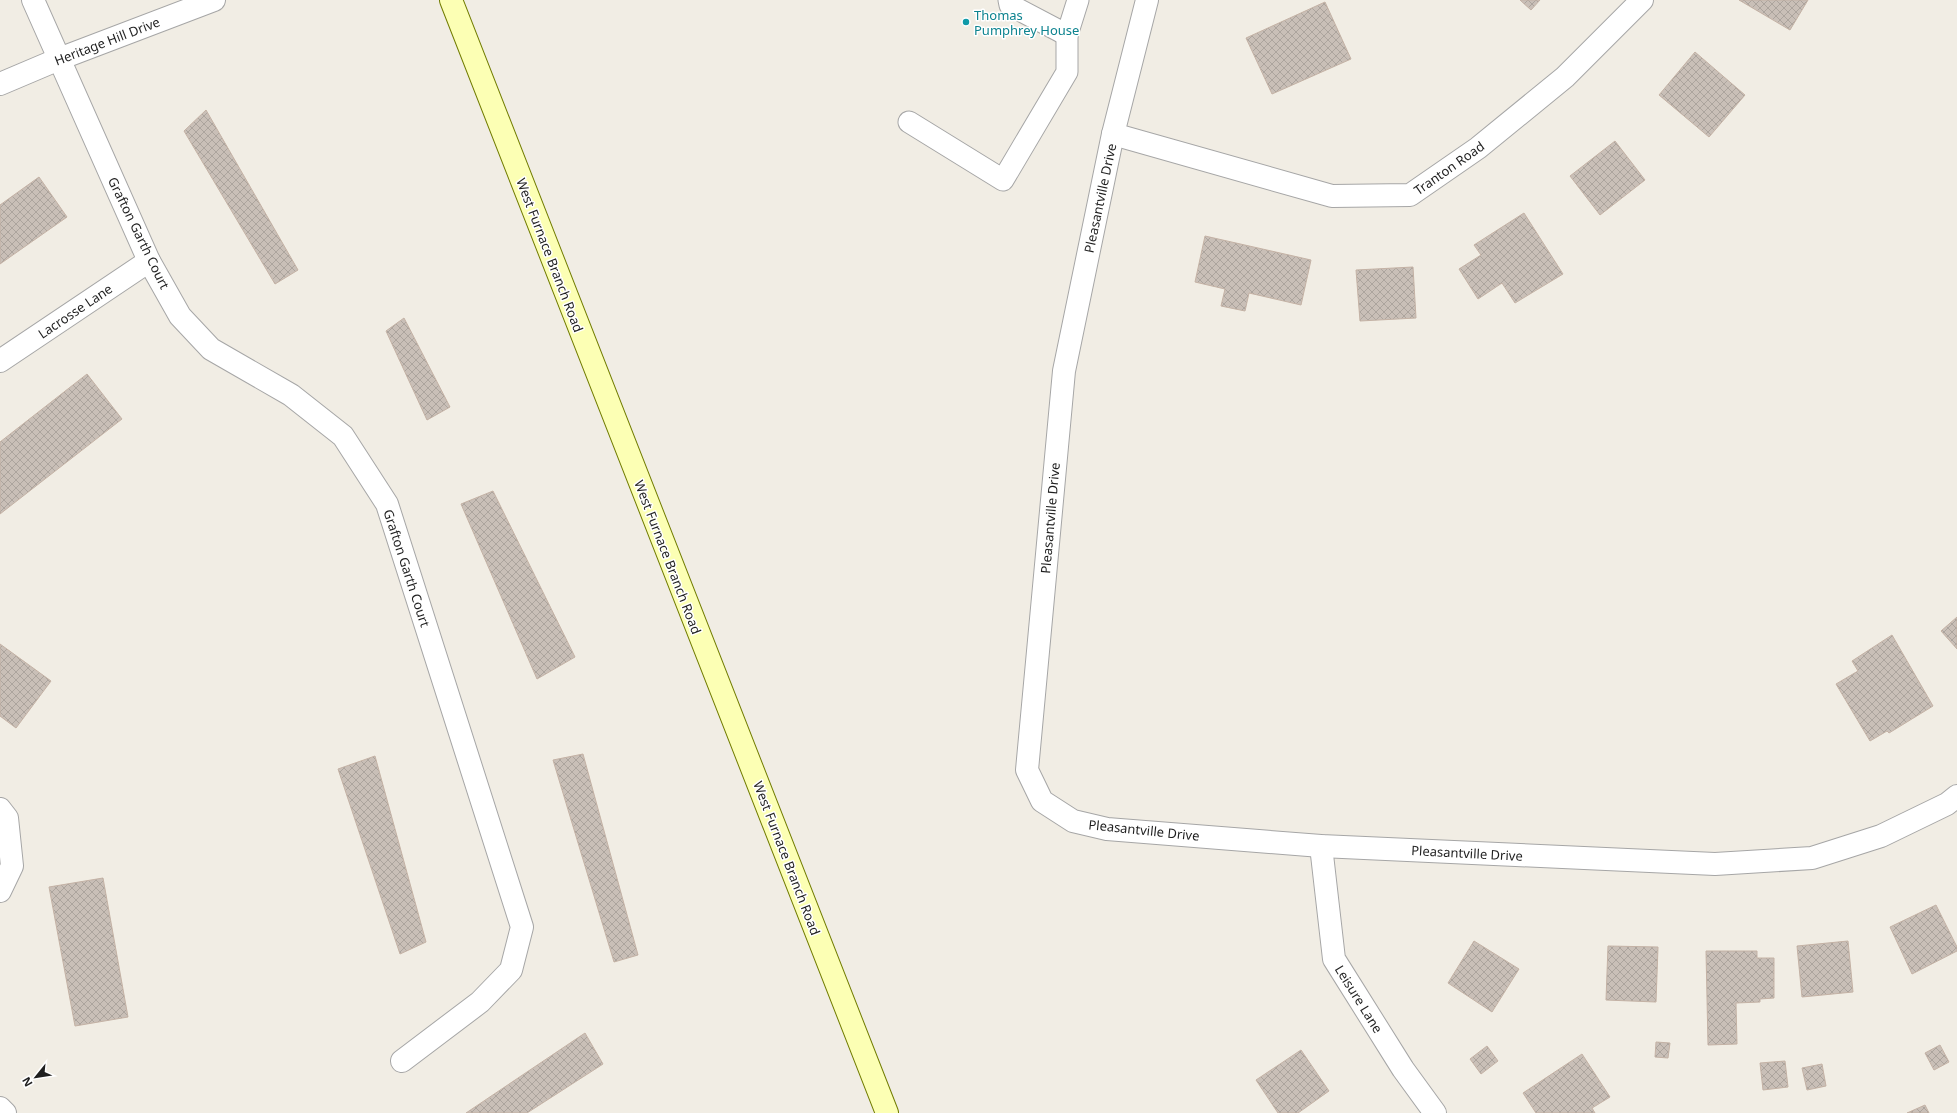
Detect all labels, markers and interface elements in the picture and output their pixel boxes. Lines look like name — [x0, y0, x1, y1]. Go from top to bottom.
place label: Thomas Pumphrey House — [974, 6, 1079, 39]
street label: Heritage Hill Drive — [52, 13, 162, 69]
marker: Thomas Pumphrey House — [961, 17, 971, 27]
street label: Tranton Road — [1410, 137, 1488, 199]
street label: Pleasantville Drive — [1080, 142, 1120, 254]
street label: Grafton Garth Court — [104, 174, 174, 292]
street label: West Furnace Branch Road — [512, 175, 588, 335]
street label: Lacrosse Lane — [34, 280, 116, 342]
street label: Pleasantville Drive — [1036, 462, 1064, 574]
street label: West Furnace Branch Road — [630, 477, 706, 637]
street label: Grafton Garth Court — [379, 507, 435, 629]
street label: West Furnace Branch Road — [749, 778, 825, 938]
street label: Pleasantville Drive — [1088, 815, 1200, 845]
street label: Pleasantville Drive — [1411, 841, 1523, 865]
street label: Leisure Lane — [1331, 962, 1387, 1036]
north arrow — [16, 1057, 56, 1097]
text: N — [18, 1075, 36, 1090]

